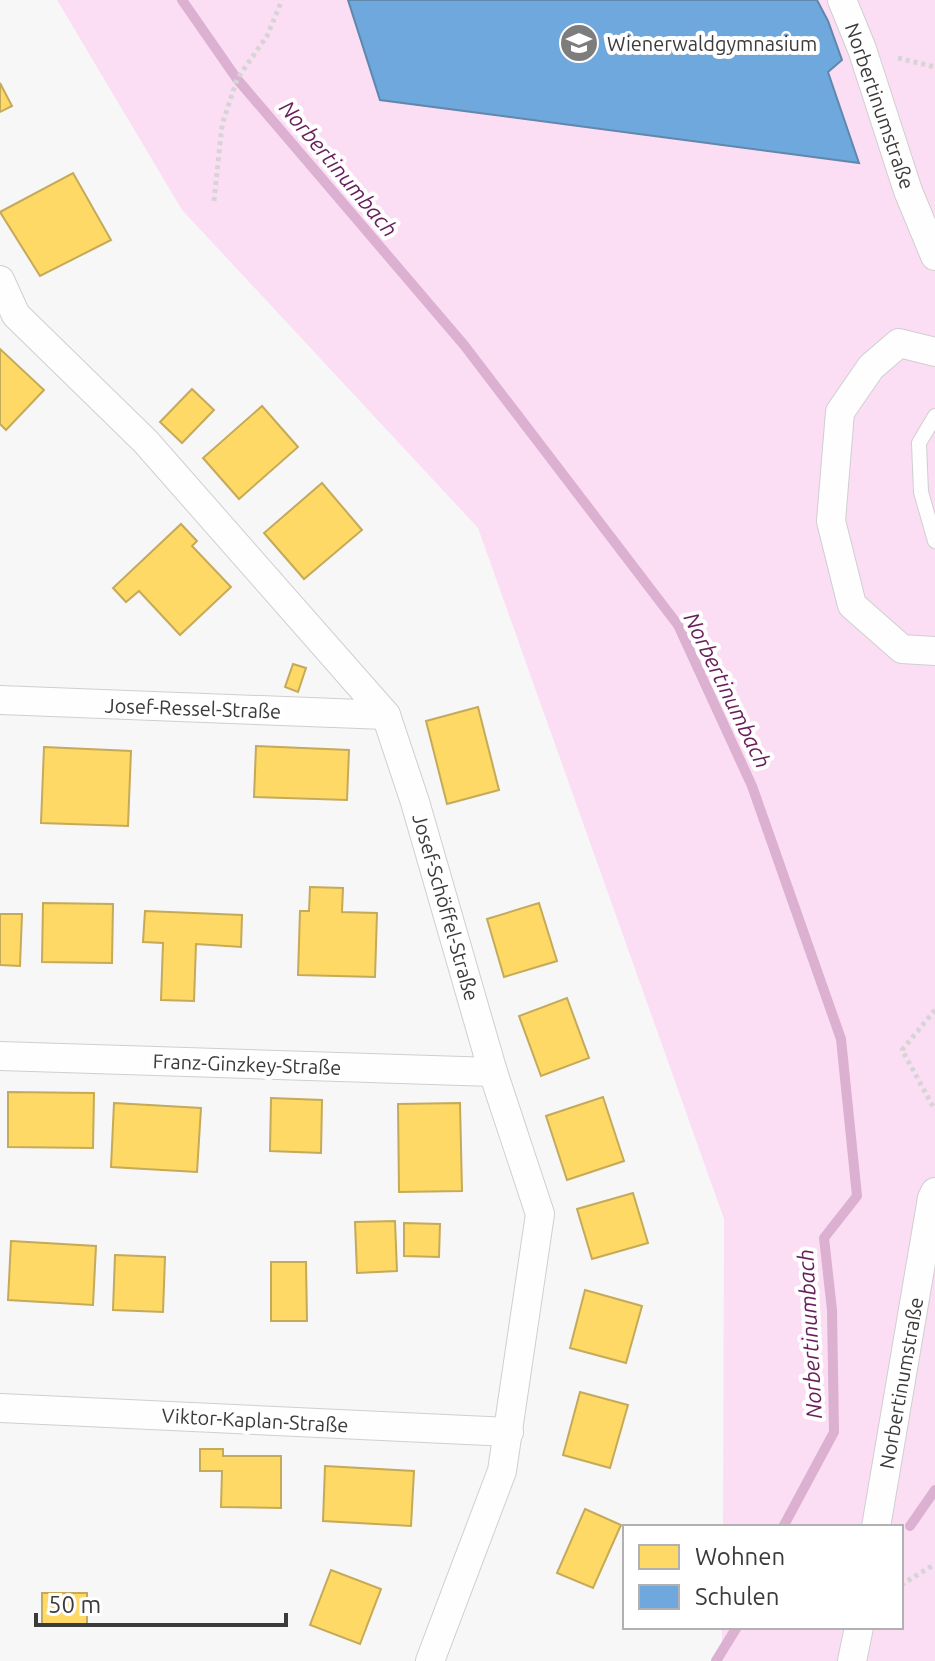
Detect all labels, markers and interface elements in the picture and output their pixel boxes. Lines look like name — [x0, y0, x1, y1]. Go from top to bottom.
street label: Norbertinumstraße — [841, 20, 919, 192]
school or university icon: Wienerwaldgymnasium — [558, 22, 600, 64]
place label: Wienerwaldgymnasium — [607, 32, 817, 55]
water label: Norbertinumbach — [275, 95, 403, 241]
water label: Norbertinumbach — [680, 608, 776, 772]
street label: Josef-Ressel-Straße — [104, 693, 282, 723]
street label: Josef-Schöffel-Straße — [408, 811, 484, 1003]
street label: Franz-Ginzkey-Straße — [152, 1049, 342, 1079]
water label: Norbertinumbach — [792, 1249, 826, 1419]
street label: Norbertinumstraße — [875, 1295, 927, 1471]
street label: Viktor-Kaplan-Straße — [161, 1404, 349, 1436]
legend — [623, 1525, 903, 1629]
text: Wohnen — [695, 1543, 785, 1570]
scale bar — [36, 1577, 286, 1627]
text: Schulen — [695, 1583, 779, 1610]
text: 50 m — [48, 1591, 101, 1618]

